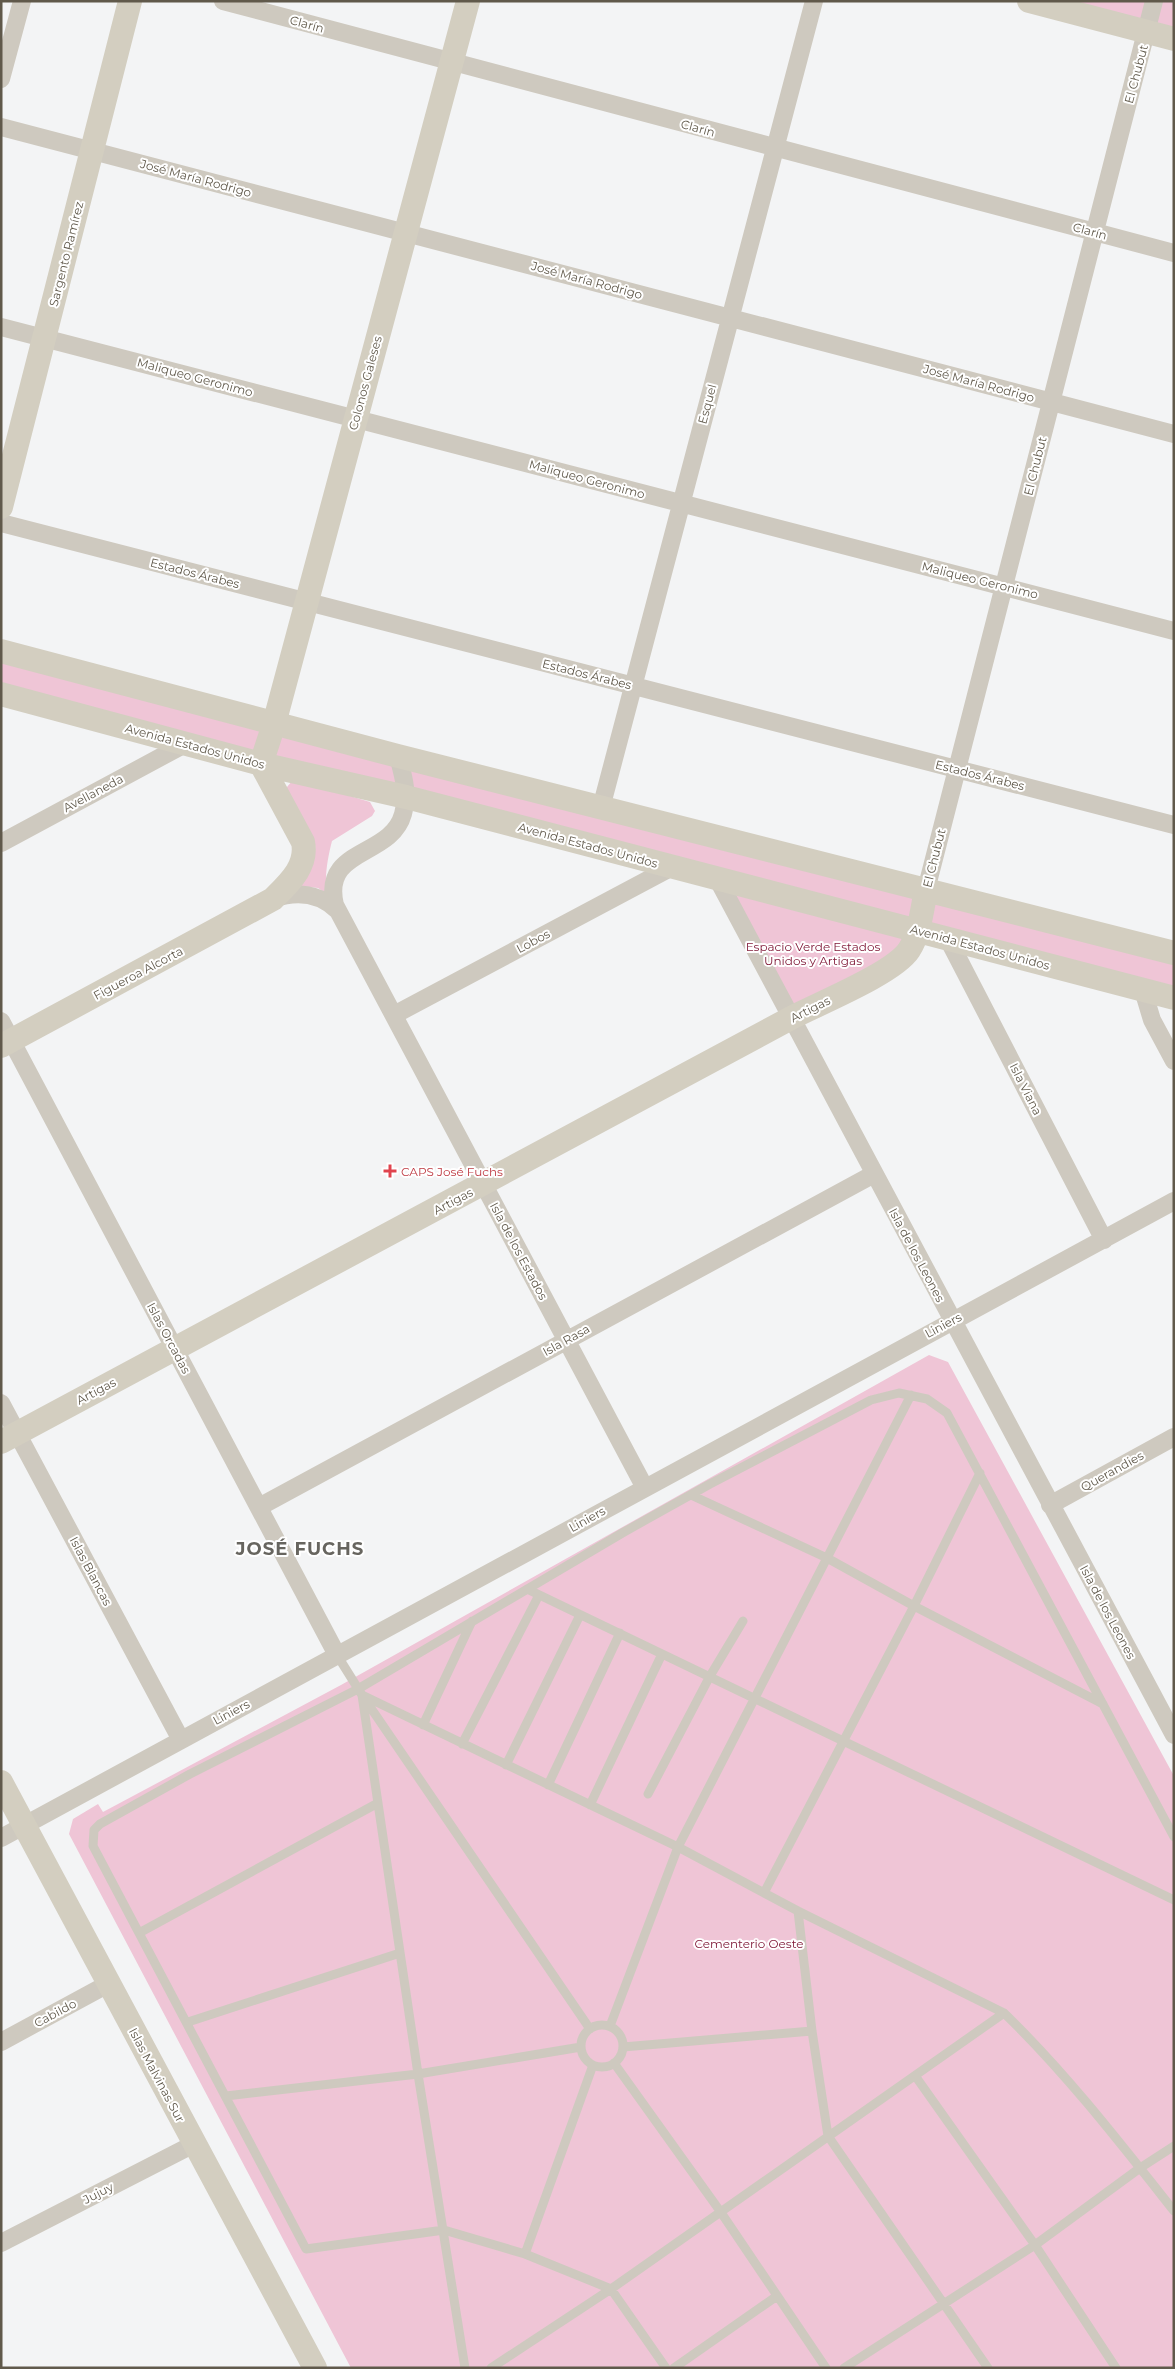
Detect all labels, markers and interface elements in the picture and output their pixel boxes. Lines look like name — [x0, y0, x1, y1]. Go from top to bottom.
street label: Clarín — [288, 12, 326, 36]
street label: El Chubut — [1121, 43, 1151, 105]
street label: Clarín — [679, 116, 717, 140]
street label: José María Rodrigo — [138, 156, 253, 200]
street label: Sargento Ramírez — [46, 200, 86, 308]
street label: Clarín — [1071, 219, 1109, 243]
street label: José María Rodrigo — [529, 258, 644, 302]
street label: Colonos Galeses — [345, 334, 385, 432]
street label: Maliqueo Geronimo — [135, 354, 255, 400]
street label: José María Rodrigo — [921, 361, 1036, 405]
street label: Esquel — [695, 383, 719, 425]
street label: El Chubut — [1020, 435, 1050, 497]
street label: Maliqueo Geronimo — [527, 456, 647, 502]
street label: Estados Árabes — [149, 555, 241, 591]
street label: Maliqueo Geronimo — [920, 558, 1040, 602]
street label: Estados Árabes — [541, 656, 633, 692]
street label: Avenida Estados Unidos — [123, 720, 267, 772]
street label: Estados Árabes — [934, 757, 1026, 793]
street label: Avellaneda — [60, 771, 126, 815]
street label: Avenida Estados Unidos — [516, 819, 660, 871]
street label: El Chubut — [919, 827, 949, 889]
street label: Avenida Estados Unidos — [908, 921, 1052, 973]
street label: Lobos — [514, 926, 553, 956]
park label: Espacio Verde Estados Unidos y Artigas — [746, 939, 880, 968]
street label: Figueroa Alcorta — [91, 943, 185, 1003]
street label: Artigas — [788, 993, 833, 1025]
street label: Isla Viana — [1006, 1060, 1046, 1118]
marker: CAPS José Fuchs — [383, 1164, 397, 1178]
place label: CAPS José Fuchs — [401, 1164, 503, 1179]
street label: Artigas — [431, 1184, 476, 1218]
street label: Isla de los Estados — [487, 1200, 551, 1302]
street label: Isla de los Leones — [886, 1205, 948, 1305]
street label: Islas Orcadas — [144, 1300, 194, 1376]
street label: Liniers — [922, 1309, 964, 1341]
street label: Isla Rasa — [540, 1321, 592, 1359]
street label: Artigas — [74, 1374, 119, 1408]
street label: Querandies — [1078, 1448, 1146, 1494]
street label: Liniers — [566, 1503, 608, 1535]
street label: Islas Blancas — [67, 1534, 116, 1608]
district label: JOSÉ FUCHS — [235, 1538, 364, 1560]
street label: Isla de los Leones — [1077, 1562, 1139, 1662]
street label: Liniers — [210, 1696, 252, 1728]
park label: Cementerio Oeste — [694, 1936, 804, 1951]
street label: Cabildo — [31, 1996, 79, 2030]
street label: Islas Malvinas Sur — [126, 2025, 188, 2125]
street label: Jujuy — [79, 2179, 116, 2207]

